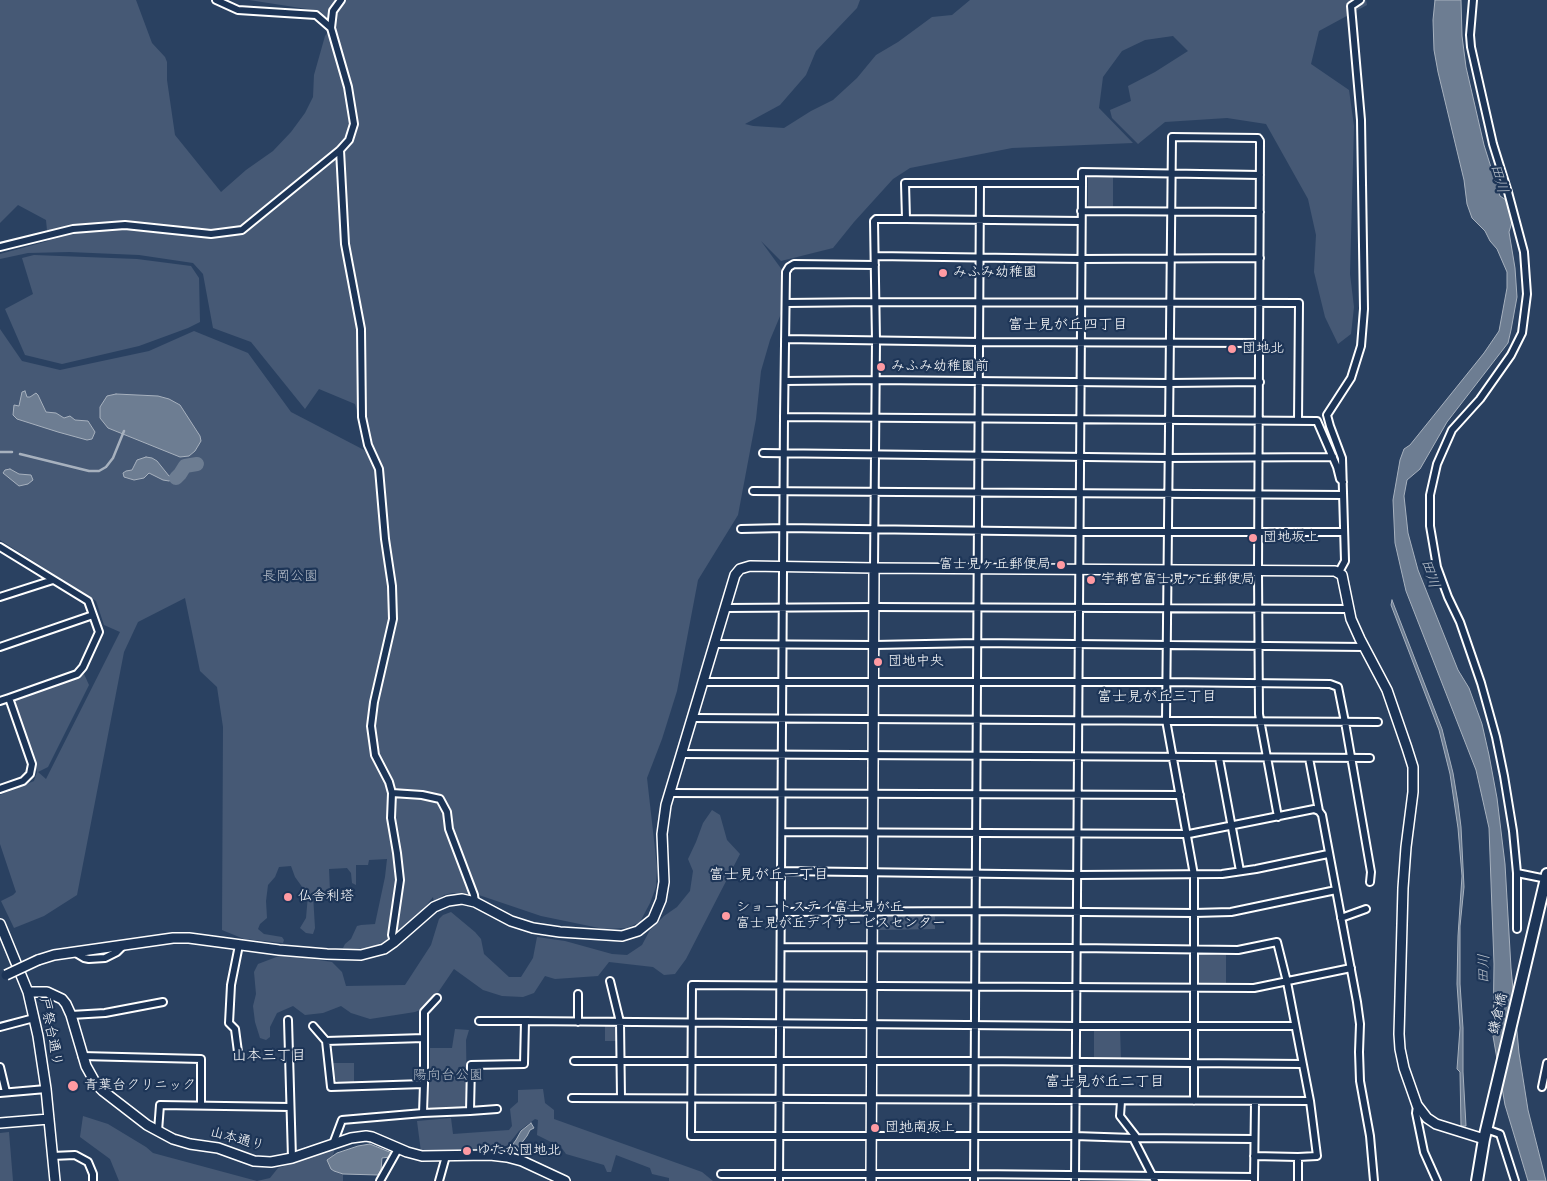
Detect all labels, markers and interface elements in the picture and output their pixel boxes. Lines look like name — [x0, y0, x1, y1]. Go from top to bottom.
water label: 田川 — [1485, 162, 1511, 196]
place label: みふみ幼稚園 — [953, 265, 1037, 281]
marker: みふみ幼稚園 — [937, 267, 949, 279]
district label: 富士見が丘四丁目 — [1008, 317, 1128, 335]
place label: 団地北 — [1242, 341, 1284, 357]
marker: 団地北 — [1226, 343, 1238, 355]
place label: みふみ幼稚園前 — [891, 359, 989, 375]
marker: みふみ幼稚園前 — [875, 361, 887, 373]
place label: 団地坂上 — [1263, 530, 1319, 546]
marker: 団地坂上 — [1247, 532, 1259, 544]
place label: 富士見ヶ丘郵便局 — [939, 557, 1051, 573]
water label: 田川 — [1416, 557, 1442, 591]
marker: 富士見ヶ丘郵便局 — [1055, 559, 1067, 571]
park label: 長岡公園 — [262, 569, 318, 585]
place label: 宇都宮富士見ヶ丘郵便局 — [1101, 572, 1255, 588]
marker: 宇都宮富士見ヶ丘郵便局 — [1085, 574, 1097, 586]
place label: 団地中央 — [888, 654, 944, 670]
marker: 団地中央 — [872, 656, 884, 668]
district label: 富士見が丘三丁目 — [1097, 689, 1217, 707]
district label: 富士見が丘一丁目 — [709, 867, 829, 885]
place label: 仏舎利塔 — [298, 889, 354, 905]
marker: 仏舎利塔 — [282, 891, 294, 903]
place label: ショートステイ富士見が丘 富士見が丘デイサービスセンター — [736, 900, 946, 932]
marker: ショートステイ富士見が丘 富士見が丘デイサービスセンター — [720, 910, 732, 922]
water label: 田川 — [1476, 954, 1494, 984]
street label: 鎌倉橋 — [1486, 992, 1512, 1036]
street label: 戸祭台通り — [35, 996, 65, 1068]
district label: 山本三丁目 — [232, 1048, 306, 1066]
park label: 陽向台公園 — [413, 1068, 483, 1084]
district label: 富士見が丘二丁目 — [1045, 1074, 1165, 1092]
place label: 青葉台クリニック — [84, 1078, 196, 1094]
marker: 青葉台クリニック — [66, 1079, 80, 1093]
place label: 団地南坂上 — [885, 1120, 955, 1136]
marker: 団地南坂上 — [869, 1122, 881, 1134]
street label: 山本通り — [208, 1125, 266, 1155]
place label: ゆたか団地北 — [477, 1143, 561, 1159]
marker: ゆたか団地北 — [461, 1145, 473, 1157]

